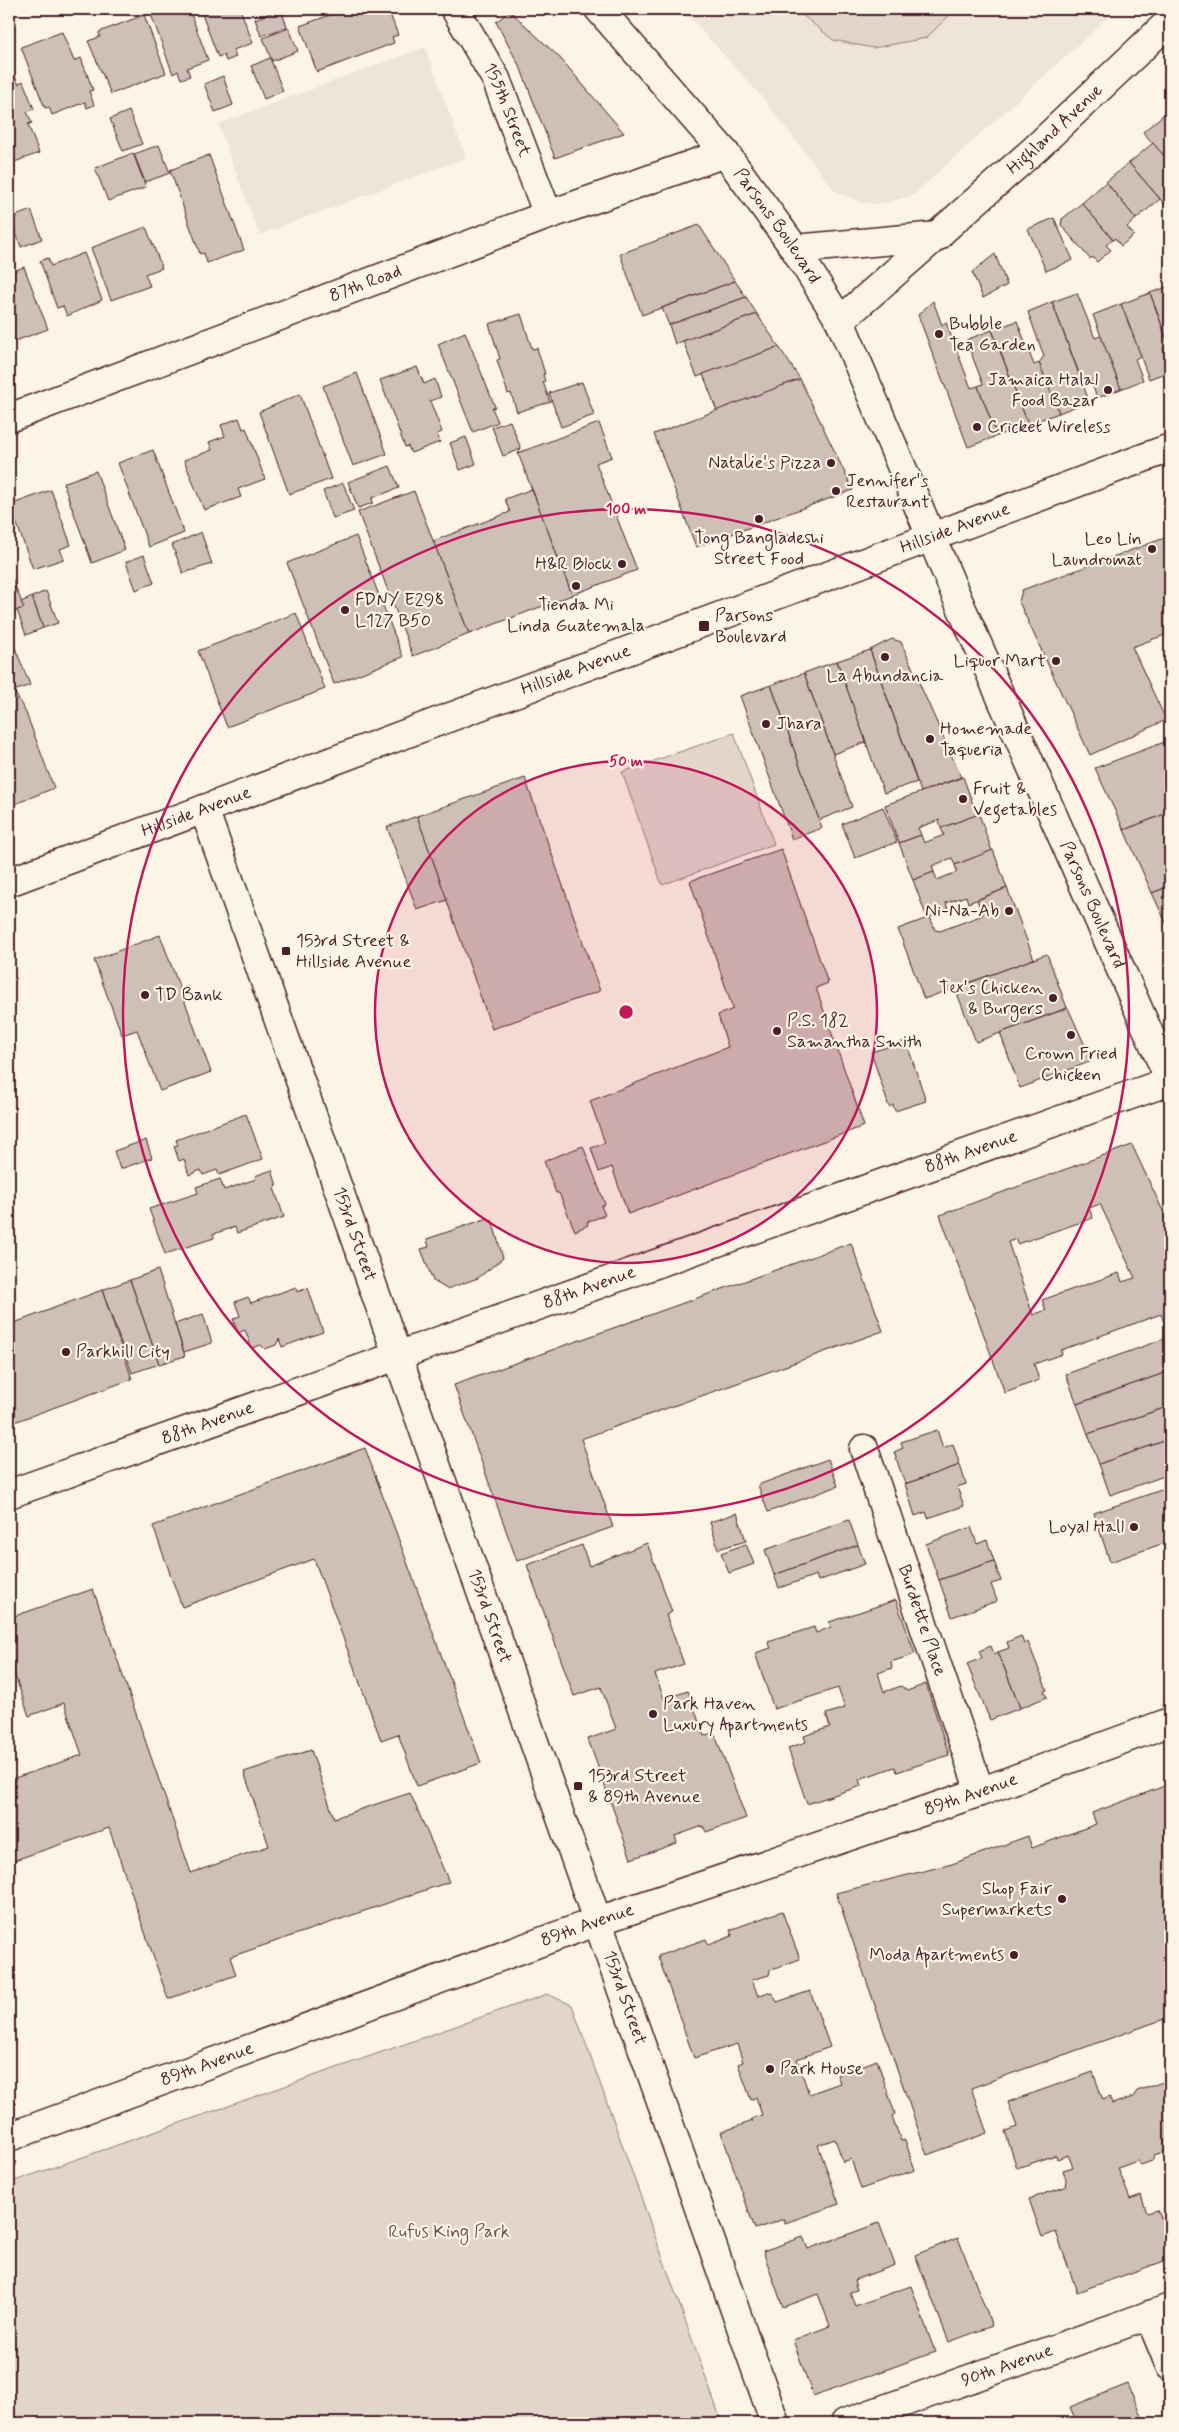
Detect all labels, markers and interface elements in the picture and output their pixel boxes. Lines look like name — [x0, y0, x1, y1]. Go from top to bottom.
street label: 155th Street — [477, 58, 537, 161]
street label: Highland Avenue — [1002, 79, 1108, 180]
street label: Parsons Boulevard — [728, 163, 826, 289]
street label: 87th Road — [326, 259, 405, 308]
place label: Bubble Tea Garden — [949, 312, 1036, 357]
marker: Bubble Tea Garden — [933, 328, 945, 340]
place label: Jamaica Halal Food Bazar — [988, 368, 1099, 413]
marker: Jamaica Halal Food Bazar — [1102, 384, 1114, 396]
place label: Cricket Wireless — [987, 415, 1111, 439]
marker: Cricket Wireless — [971, 421, 983, 433]
place label: Natalie's Pizza — [708, 451, 821, 475]
marker: Natalie's Pizza — [825, 457, 837, 469]
place label: Jennifer's Restaurant — [846, 469, 930, 514]
marker: Jennifer's Restaurant — [830, 485, 842, 497]
street label: Hillside Avenue — [897, 497, 1013, 560]
text: 100 m — [606, 500, 646, 520]
marker: Tong Bangladeshi Street Food — [753, 513, 765, 525]
place label: Tong Bangladeshi Street Food — [694, 526, 824, 571]
place label: Leo Lin Laundromat — [1052, 527, 1142, 572]
marker: Leo Lin Laundromat — [1146, 543, 1158, 555]
place label: H&R Block — [535, 552, 612, 576]
marker: H&R Block — [616, 558, 628, 570]
marker: Tienda Mi Linda Guatemala — [570, 580, 582, 592]
place label: FDNY E298 L127 B50 — [355, 588, 444, 633]
place label: Tienda Mi Linda Guatemala — [507, 593, 645, 638]
marker: FDNY E298 L127 B50 — [339, 604, 351, 616]
place label: Parsons Boulevard — [715, 604, 786, 649]
marker: Parsons Boulevard — [697, 619, 711, 633]
street label: Hillside Avenue — [517, 639, 634, 702]
place label: Liquor Mart — [954, 649, 1046, 673]
marker: La Abundancia — [879, 651, 891, 663]
marker: Liquor Mart — [1050, 655, 1062, 667]
place label: La Abundancia — [827, 664, 944, 688]
place label: Jhara — [776, 712, 822, 736]
place label: Homemade Taqueria — [940, 717, 1032, 762]
marker: Jhara — [760, 718, 772, 730]
marker: Homemade Taqueria — [924, 733, 936, 745]
text: 50 m — [609, 752, 643, 772]
place label: Fruit & Vegetables — [973, 777, 1057, 824]
street label: Hillside Avenue — [138, 780, 255, 843]
marker: Fruit & Vegetables — [957, 793, 969, 805]
street label: Parsons Boulevard — [1054, 837, 1131, 972]
place label: Ni-Na-Ab — [925, 899, 999, 923]
marker: Ni-Na-Ab — [1003, 905, 1015, 917]
place label: 153rd Street & Hillside Avenue — [296, 929, 411, 974]
marker: 153rd Street & Hillside Avenue — [280, 945, 292, 957]
place label: Tex's Chicken & Burgers — [939, 976, 1043, 1022]
place label: TD Bank — [155, 983, 222, 1007]
marker: TD Bank — [139, 989, 151, 1001]
marker: Tex's Chicken & Burgers — [1047, 992, 1059, 1004]
centre of rings — [617, 1003, 635, 1021]
place label: P.S. 182 Samantha Smith — [787, 1009, 922, 1054]
marker: P.S. 182 Samantha Smith — [771, 1025, 783, 1037]
marker: Crown Fried Chicken — [1065, 1029, 1077, 1041]
place label: Crown Fried Chicken — [1025, 1042, 1117, 1087]
street label: 88th Avenue — [921, 1124, 1021, 1179]
street label: 153rd Street — [327, 1184, 382, 1285]
street label: 88th Avenue — [540, 1260, 639, 1315]
place label: Parkhill City — [76, 1340, 170, 1364]
marker: Parkhill City — [60, 1346, 72, 1358]
street label: 88th Avenue — [158, 1396, 257, 1451]
place label: Loyal Hall — [1048, 1515, 1124, 1539]
marker: Loyal Hall — [1128, 1521, 1140, 1533]
street label: Burdette Place — [892, 1561, 952, 1679]
street label: 153rd Street — [462, 1565, 517, 1667]
place label: Park Haven Luxury Apartments — [663, 1692, 808, 1738]
marker: Park Haven Luxury Apartments — [647, 1708, 659, 1720]
place label: 153rd Street & 89th Avenue — [588, 1764, 701, 1809]
street label: 89th Avenue — [921, 1767, 1021, 1822]
marker: 153rd Street & 89th Avenue — [572, 1780, 584, 1792]
place label: Shop Fair Supermarkets — [942, 1877, 1053, 1922]
marker: Shop Fair Supermarkets — [1056, 1893, 1068, 1905]
street label: 89th Avenue — [537, 1898, 637, 1953]
place label: Moda Apartments — [869, 1943, 1004, 1968]
street label: 153rd Street — [597, 1947, 652, 2048]
marker: Moda Apartments — [1008, 1949, 1020, 1961]
street label: 89th Avenue — [157, 2036, 257, 2092]
place label: Park House — [780, 2057, 863, 2081]
marker: Park House — [764, 2063, 776, 2075]
park label: Rufus King Park — [388, 2220, 510, 2245]
street label: 90th Avenue — [958, 2338, 1056, 2393]

